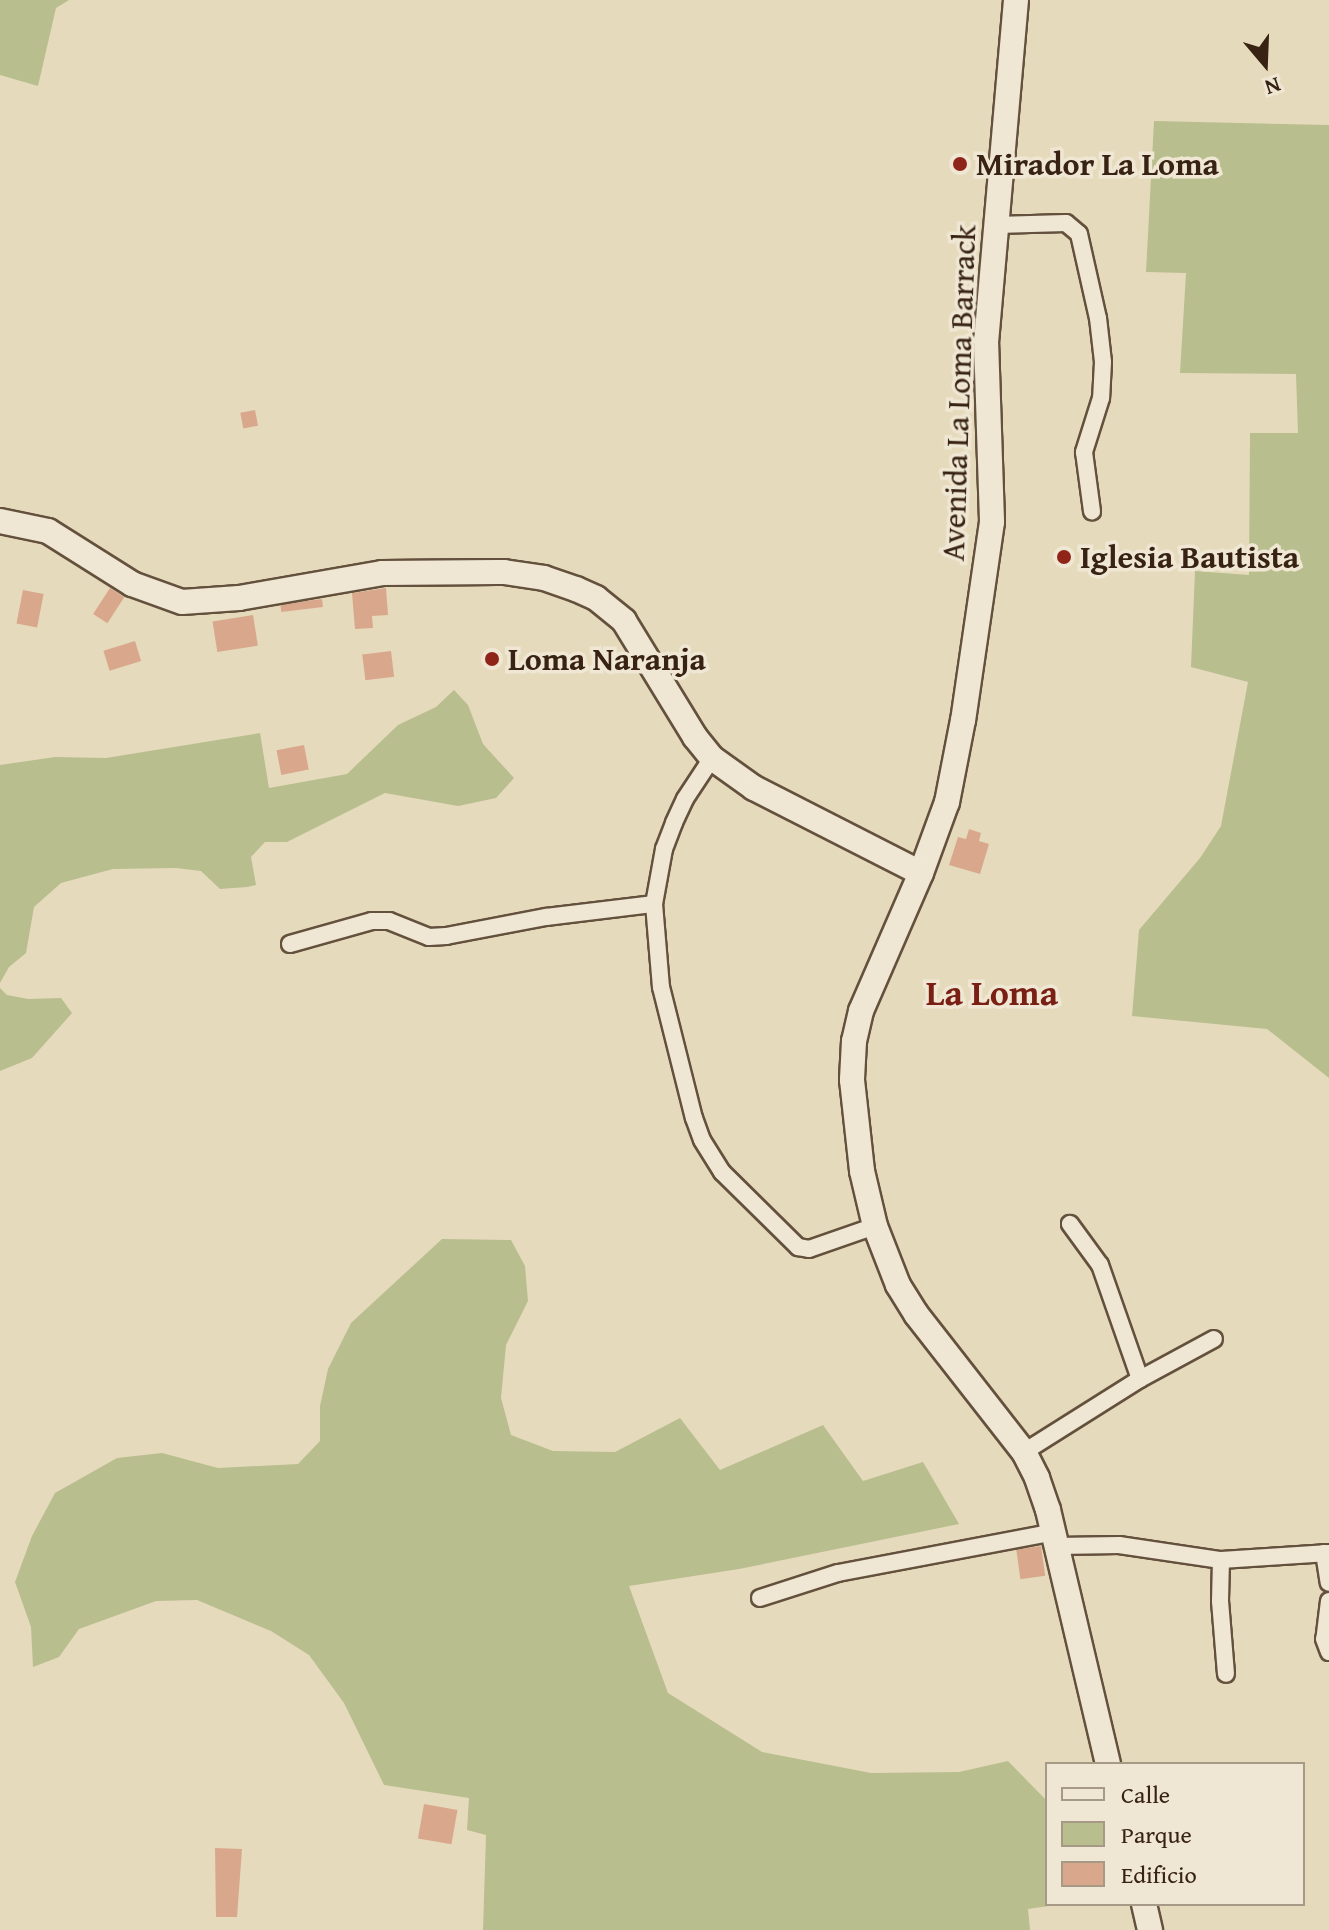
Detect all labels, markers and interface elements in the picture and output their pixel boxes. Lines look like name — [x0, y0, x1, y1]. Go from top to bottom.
north arrow — [1225, 24, 1305, 104]
text: N — [1261, 69, 1285, 104]
place label: Mirador La Loma — [976, 145, 1219, 183]
marker: Mirador La Loma — [951, 155, 969, 173]
street label: Avenida La Loma Barrack — [934, 224, 984, 562]
place label: Iglesia Bautista — [1080, 538, 1299, 576]
marker: Iglesia Bautista — [1055, 548, 1073, 566]
place label: Loma Naranja — [508, 640, 706, 678]
marker: Loma Naranja — [483, 650, 501, 668]
district label: La Loma — [926, 970, 1058, 1014]
legend — [1045, 1762, 1305, 1906]
text: Calle — [1121, 1777, 1170, 1812]
text: Parque — [1121, 1817, 1192, 1852]
text: Edificio — [1121, 1857, 1197, 1892]

